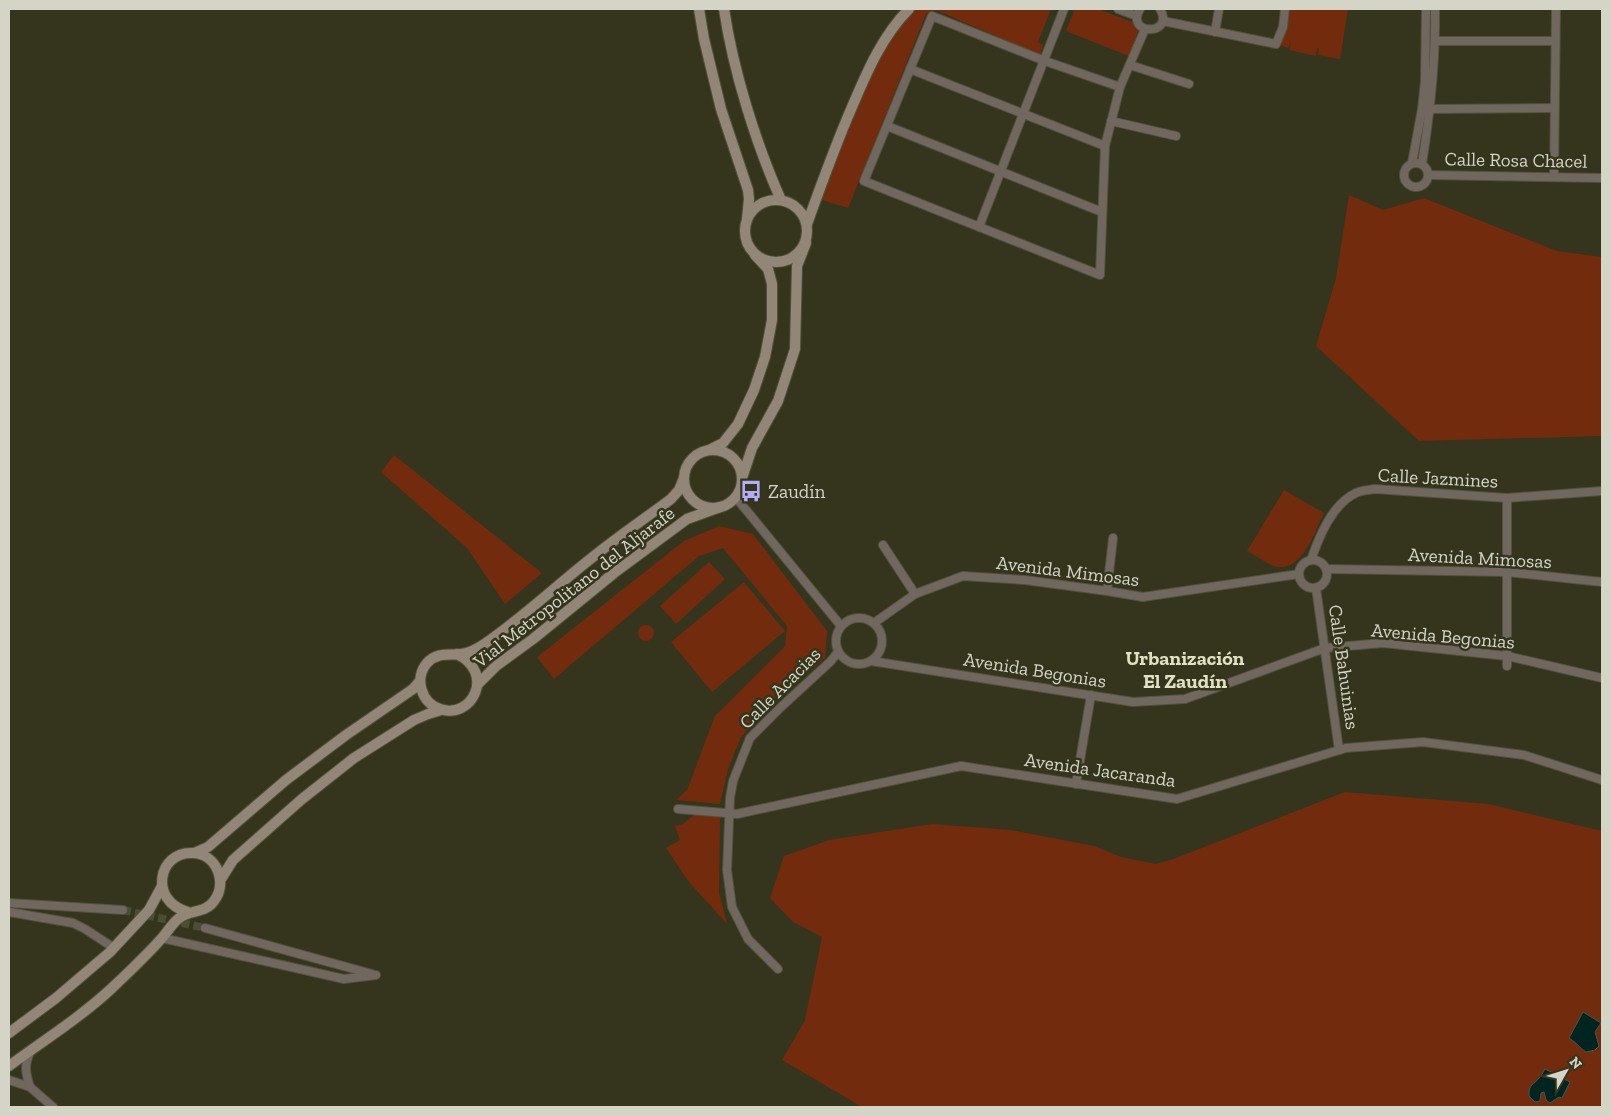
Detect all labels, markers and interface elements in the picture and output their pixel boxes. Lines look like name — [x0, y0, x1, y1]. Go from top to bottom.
street label: Calle Rosa Chacel — [1444, 147, 1588, 173]
street label: Calle Jazmines — [1377, 463, 1499, 493]
bus stop icon: Zaudín — [738, 478, 764, 504]
place label: Zaudín — [768, 480, 826, 503]
street label: Vial Metropolitano del Aljarafe — [468, 501, 679, 673]
street label: Avenida Mimosas — [1408, 543, 1552, 573]
street label: Avenida Mimosas — [995, 551, 1141, 591]
street label: Calle Bahuinias — [1324, 603, 1364, 731]
street label: Avenida Begonias — [1370, 618, 1516, 654]
street label: Calle Acacias — [734, 642, 826, 734]
district label: Urbanización El Zaudín — [1126, 646, 1245, 693]
street label: Avenida Begonias — [962, 647, 1108, 693]
street label: Avenida Jacaranda — [1023, 748, 1177, 792]
north arrow — [1541, 1046, 1591, 1096]
text: N — [1566, 1054, 1586, 1073]

